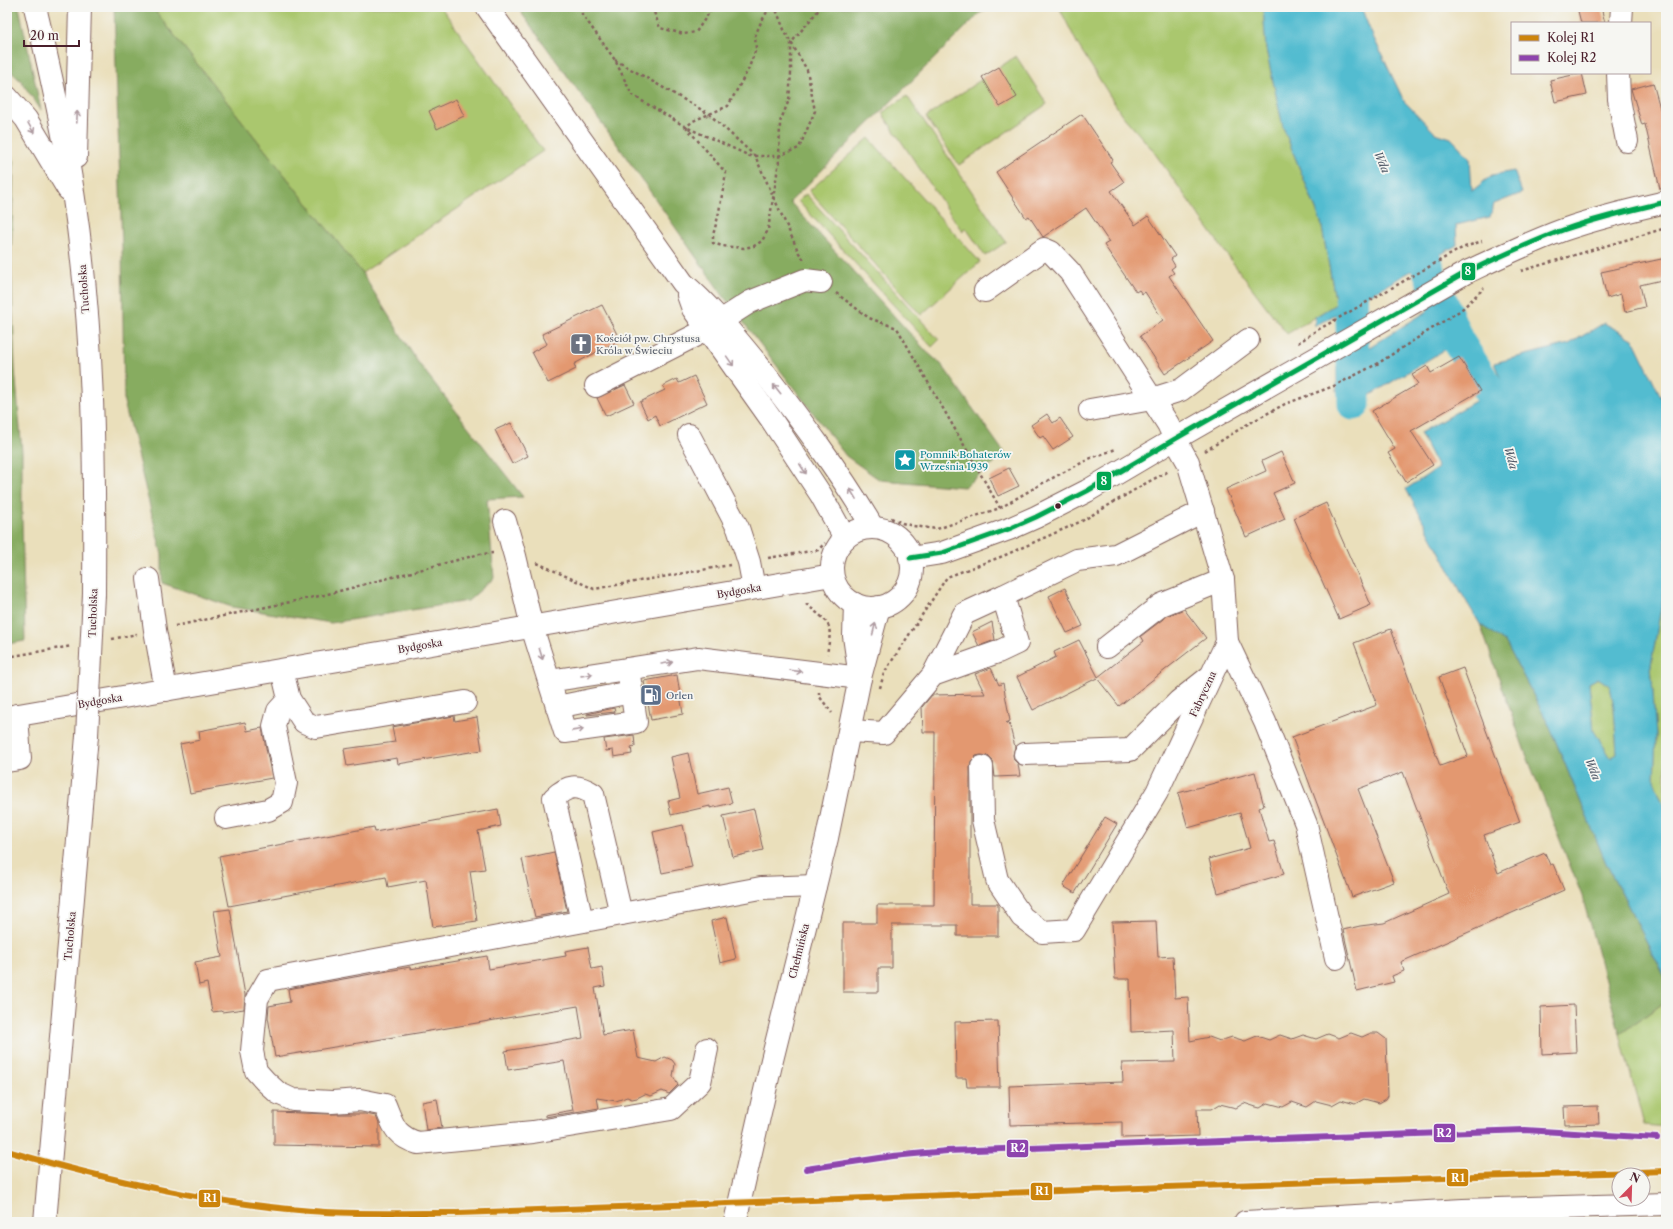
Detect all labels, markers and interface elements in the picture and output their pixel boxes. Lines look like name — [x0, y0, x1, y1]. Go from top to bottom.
scale bar — [24, 22, 79, 48]
legend — [1511, 22, 1651, 74]
text: 20 m — [30, 28, 59, 43]
text: Kolej R1 — [1547, 30, 1594, 45]
text: Kolej R2 — [1547, 50, 1597, 65]
one-way arrow — [73, 111, 81, 124]
one-way arrow — [27, 122, 35, 134]
water label: Wda — [1371, 149, 1393, 176]
line badge: 8 — [1461, 262, 1476, 281]
street label: Tucholska — [76, 263, 92, 314]
text: 8 — [1465, 264, 1472, 278]
church icon: Kościół pw. Chrystusa Króla w Świeciu — [568, 331, 594, 357]
place label: Kościół pw. Chrystusa Króla w Świeciu — [596, 332, 701, 357]
one-way arrow — [726, 355, 734, 366]
one-way arrow — [772, 384, 781, 395]
water label: Wda — [1501, 445, 1521, 471]
place icon: Pomnik Bohaterów Września 1939 — [892, 447, 918, 473]
place label: Pomnik Bohaterów Września 1939 — [919, 448, 1012, 473]
one-way arrow — [799, 463, 807, 474]
line badge: 8 — [1096, 471, 1112, 491]
text: 8 — [1101, 474, 1108, 488]
one-way arrow — [849, 489, 857, 500]
unlabelled marker — [1053, 501, 1063, 511]
street label: Bydgoska — [716, 581, 763, 601]
street label: Tucholska — [86, 588, 100, 638]
one-way arrow — [871, 623, 878, 636]
street label: Bydgoska — [397, 636, 444, 656]
one-way arrow — [537, 648, 545, 660]
one-way arrow — [660, 659, 673, 667]
one-way arrow — [789, 667, 802, 675]
street label: Fabryczna — [1187, 668, 1220, 719]
one-way arrow — [581, 671, 594, 679]
fuel station icon: Orlen — [638, 682, 664, 708]
place label: Orlen — [666, 689, 694, 702]
street label: Bydgoska — [77, 691, 124, 711]
one-way arrow — [571, 726, 584, 734]
water label: Wda — [1582, 756, 1604, 783]
street label: Tucholska — [61, 910, 79, 961]
street label: Chełmińska — [786, 921, 812, 980]
line badge: R2 — [1433, 1123, 1456, 1143]
text: R2 — [1436, 1126, 1452, 1140]
line badge: R2 — [1006, 1139, 1029, 1158]
text: R2 — [1010, 1141, 1026, 1155]
north arrow — [1611, 1167, 1651, 1207]
line badge: R1 — [1446, 1168, 1469, 1187]
text: N — [1628, 1169, 1642, 1186]
text: R1 — [1451, 1171, 1465, 1185]
line badge: R1 — [1030, 1182, 1053, 1201]
text: R1 — [1035, 1184, 1049, 1198]
line badge: R1 — [198, 1189, 221, 1208]
text: R1 — [203, 1191, 217, 1205]

